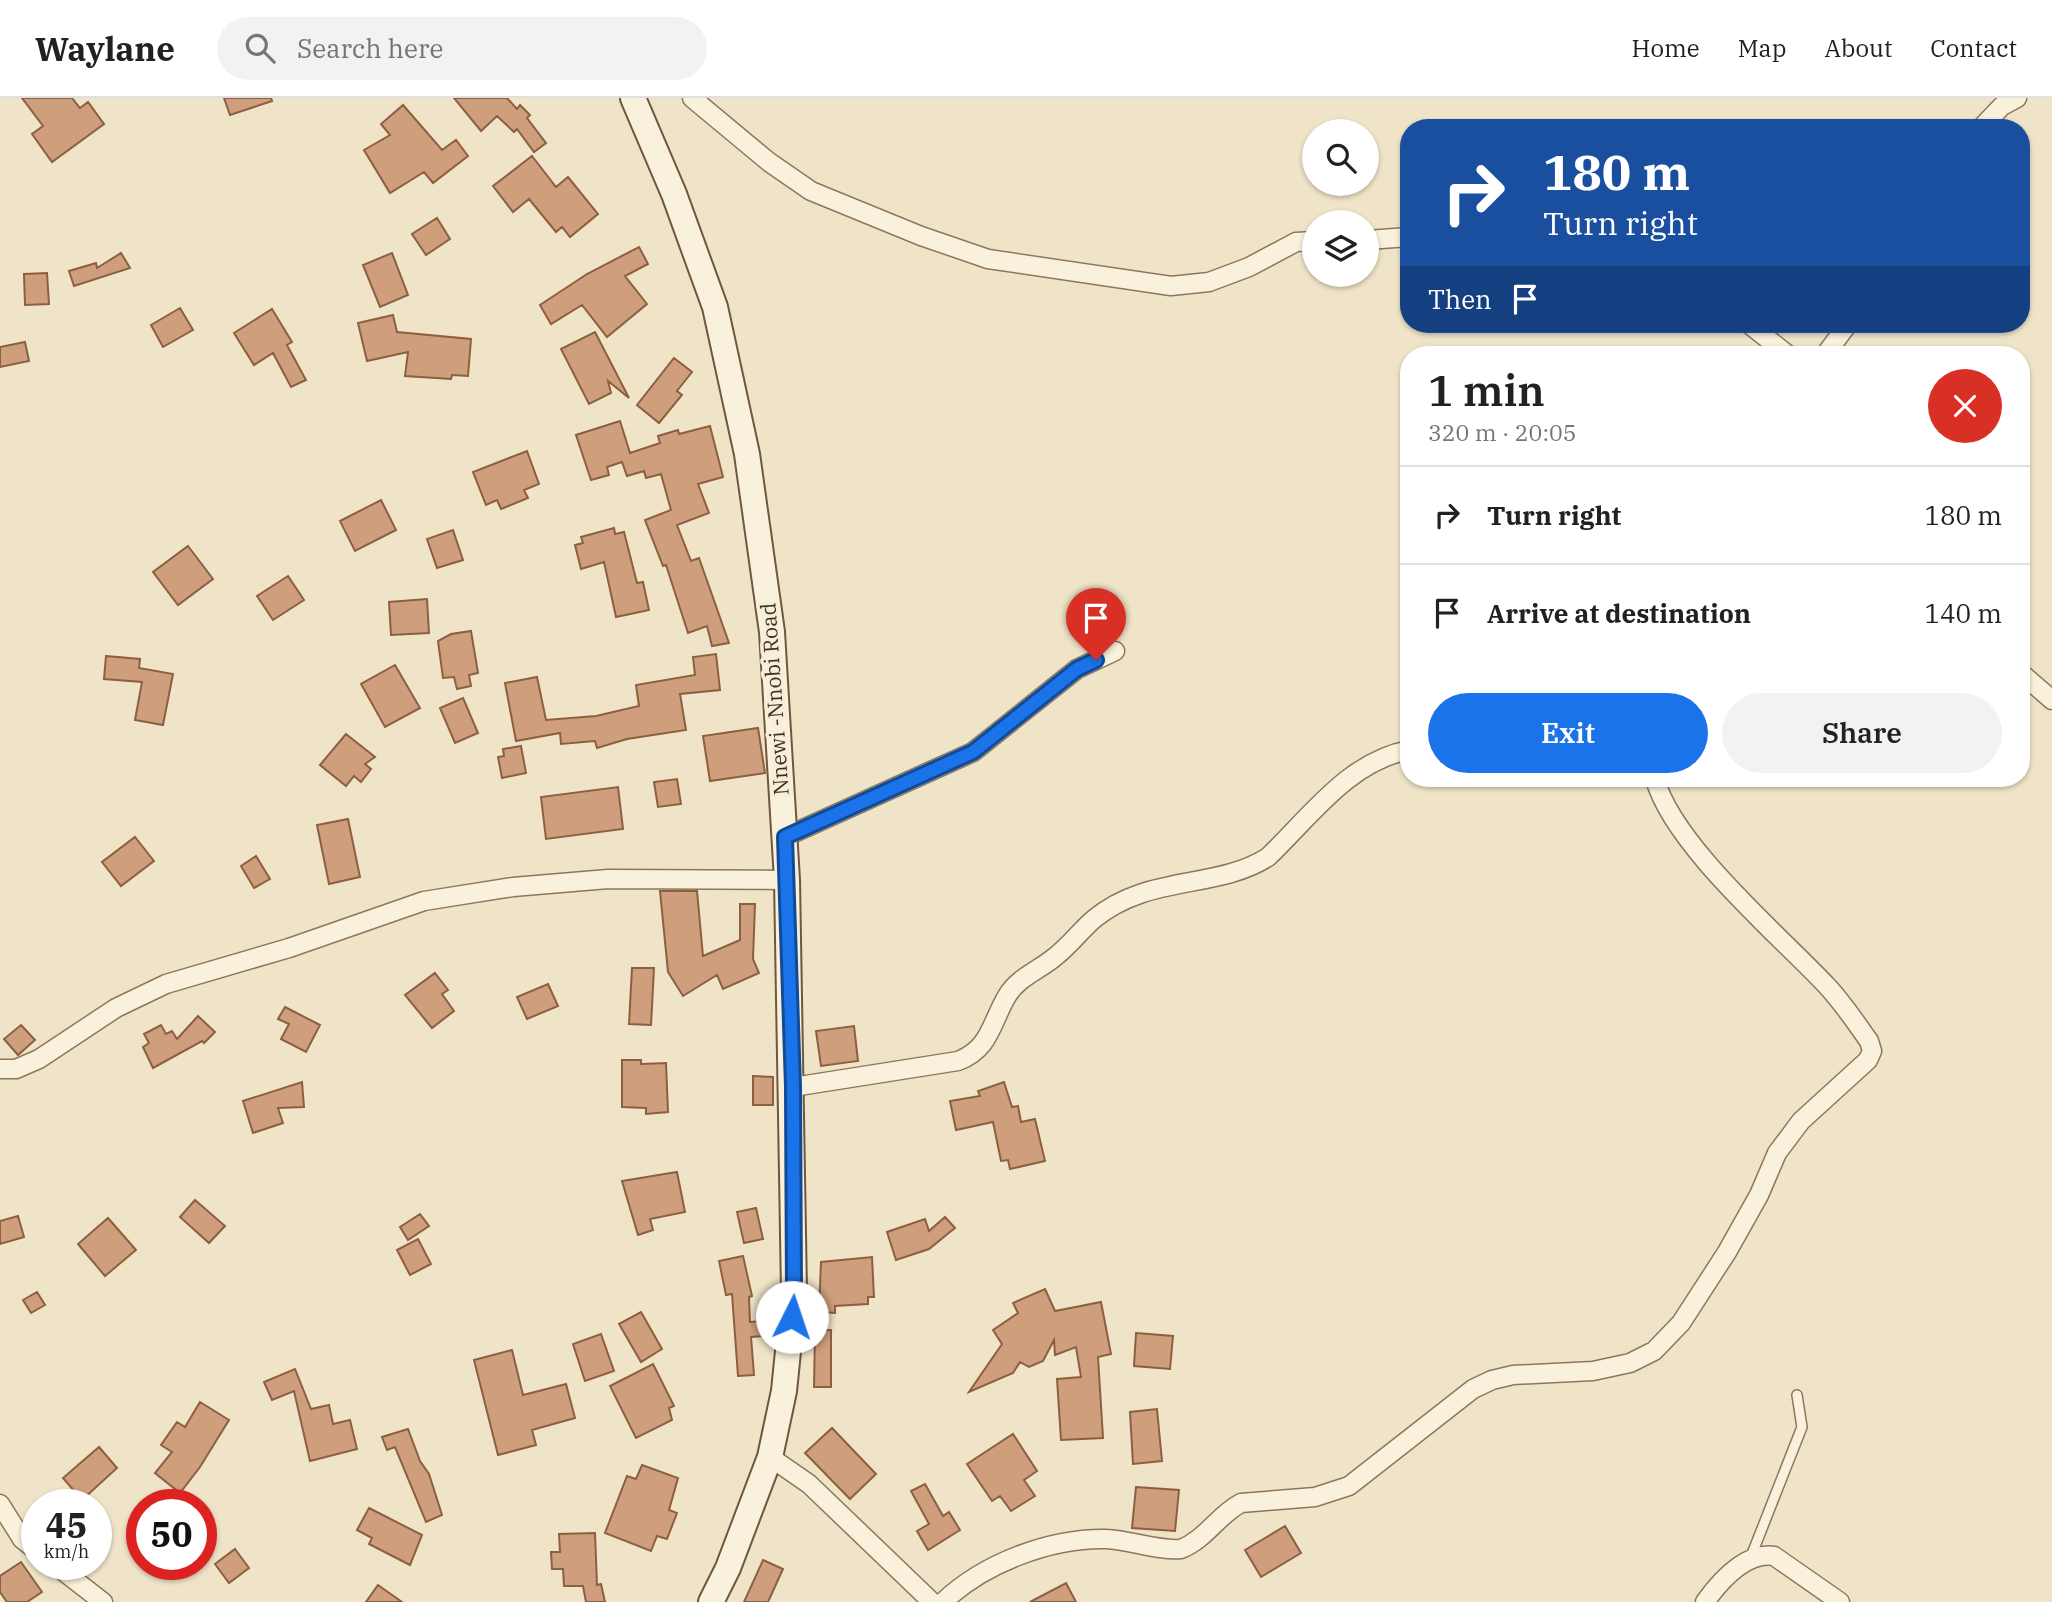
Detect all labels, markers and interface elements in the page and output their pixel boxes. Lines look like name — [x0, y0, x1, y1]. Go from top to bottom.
search box — [217, 17, 707, 80]
text: Waylane — [35, 27, 175, 70]
icon: search — [241, 29, 279, 67]
text: Search here — [297, 31, 443, 65]
text: Home — [1632, 32, 1700, 64]
text: Map — [1738, 32, 1786, 64]
text: About — [1824, 32, 1892, 64]
text: Contact — [1930, 32, 2017, 64]
map controls — [1302, 119, 1379, 287]
button: search — [1302, 119, 1379, 196]
text: 180 m — [1543, 140, 1690, 203]
icon: right — [1428, 147, 1519, 238]
text: Turn right — [1543, 202, 1698, 244]
button: layers — [1302, 210, 1379, 287]
icon: arrive — [1506, 280, 1544, 318]
text: Then — [1428, 282, 1492, 316]
text: 1 min — [1428, 363, 1545, 418]
button: close — [1928, 369, 2002, 443]
text: 320 m · 20:05 — [1428, 417, 1577, 447]
icon: right — [1428, 496, 1466, 534]
text: Turn right — [1487, 498, 1621, 532]
text: 180 m — [1924, 498, 2002, 532]
pin — [1066, 588, 1126, 660]
icon: arrive — [1428, 594, 1466, 632]
text: Arrive at destination — [1487, 596, 1751, 630]
text: 140 m — [1924, 596, 2002, 630]
icon: arrive — [1077, 599, 1115, 637]
street label: Nnewi -Nnobi Road — [753, 602, 795, 796]
button: Exit — [1428, 693, 1708, 773]
button: Share — [1722, 693, 2002, 773]
position arrow — [755, 1280, 829, 1354]
speed limit sign: 50 — [126, 1489, 217, 1580]
text: 45 — [45, 1502, 88, 1548]
text: km/h — [44, 1540, 89, 1563]

